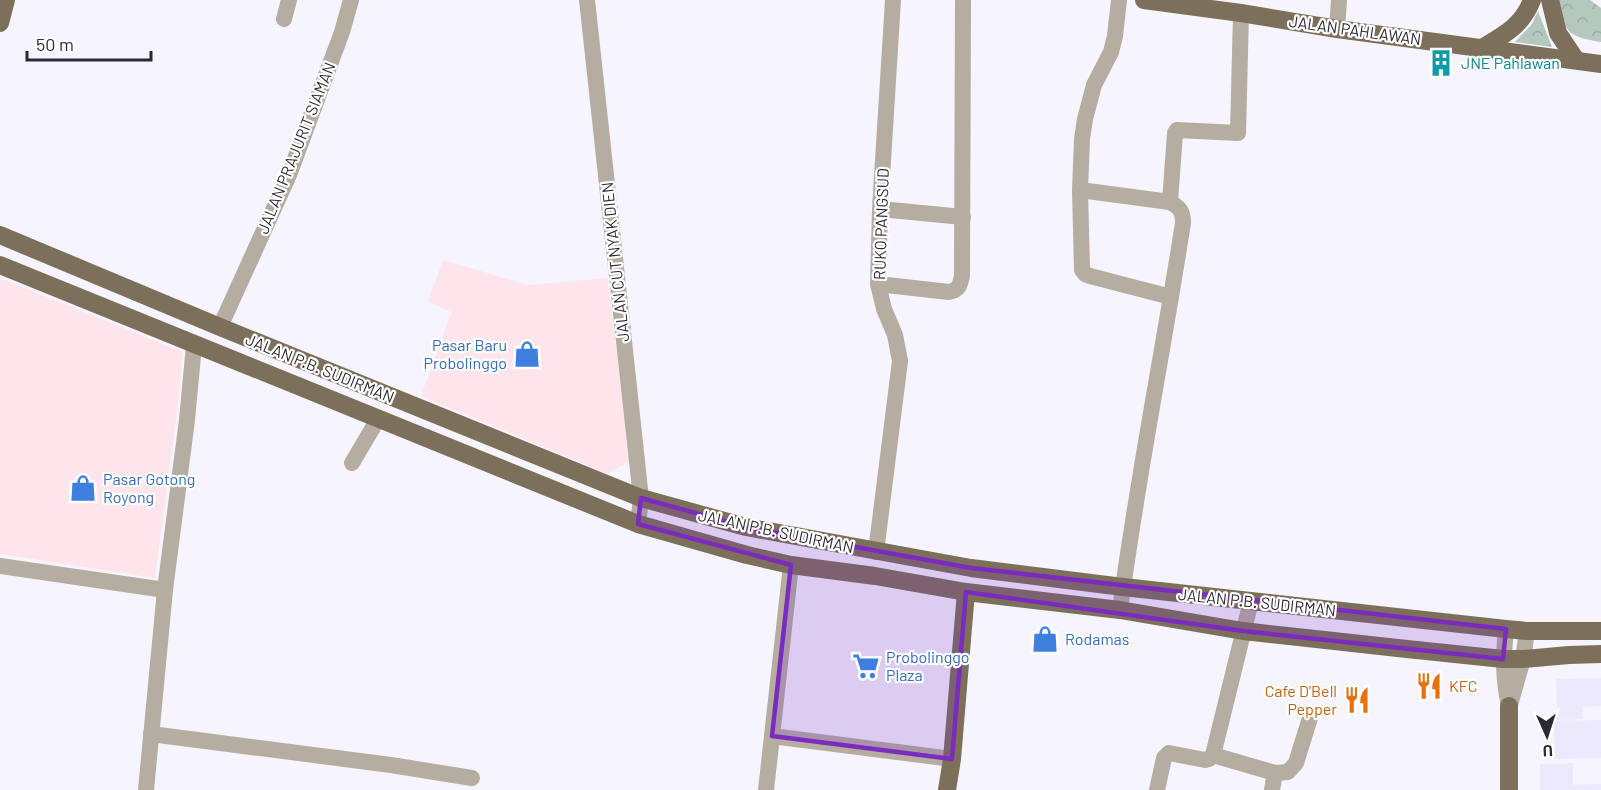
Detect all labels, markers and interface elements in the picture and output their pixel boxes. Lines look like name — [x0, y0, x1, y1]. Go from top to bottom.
street label: JALAN PAHLAWAN — [1288, 11, 1422, 48]
scale bar — [27, 24, 152, 62]
text: 50 m — [36, 33, 74, 55]
building icon: JNE Pahlawan — [1426, 48, 1456, 78]
place label: JNE Pahlawan — [1461, 53, 1560, 72]
street label: JALAN PRAJURIT SIAMAN — [252, 59, 339, 236]
street label: RUKO PANGSUD — [869, 168, 892, 280]
street label: JALAN CUT NYAK DIEN — [597, 181, 632, 343]
street label: JALAN P.B. SUDIRMAN — [243, 329, 397, 406]
place label: Pasar Baru Probolinggo — [423, 335, 507, 372]
shop icon: Pasar Baru Probolinggo — [512, 339, 542, 369]
place label: Pasar Gotong Royong — [103, 469, 195, 506]
shop icon: Pasar Gotong Royong — [68, 473, 98, 503]
street label: JALAN P.B. SUDIRMAN — [697, 505, 856, 556]
street label: JALAN P.B. SUDIRMAN — [1177, 584, 1337, 619]
shop icon: Rodamas — [1030, 624, 1060, 654]
place label: Rodamas — [1065, 629, 1129, 648]
place label: Probolinggo Plaza — [886, 647, 970, 684]
supermarket icon: Probolinggo Plaza — [851, 651, 881, 681]
restaurant icon: KFC — [1414, 671, 1444, 701]
place label: KFC — [1449, 676, 1478, 695]
place label: Cafe D'Bell Pepper — [1265, 681, 1337, 718]
restaurant icon: Cafe D'Bell Pepper — [1342, 685, 1372, 715]
north arrow — [1517, 706, 1577, 766]
text: U — [1542, 742, 1553, 761]

